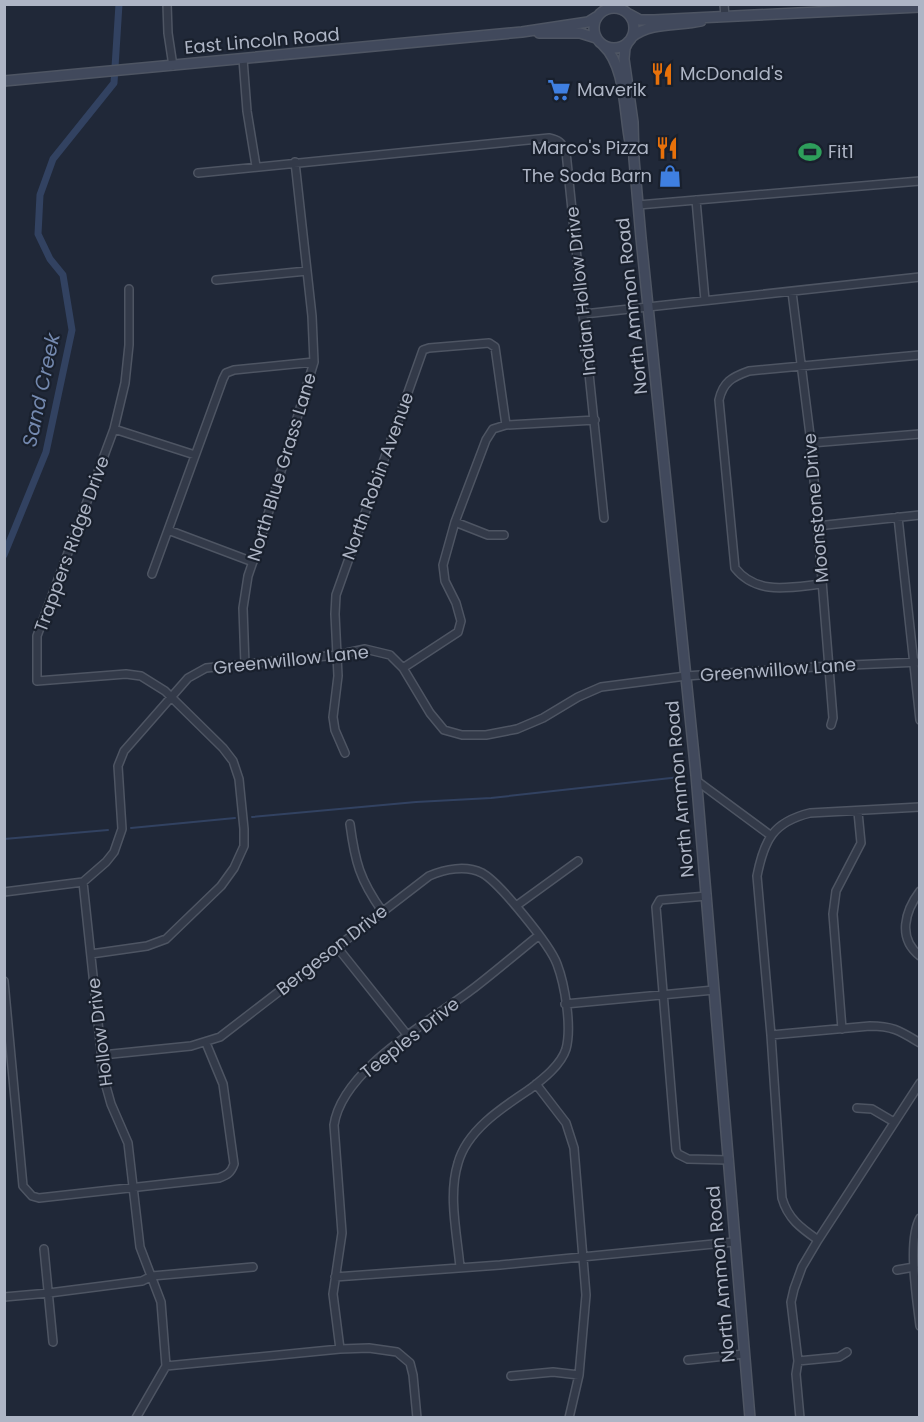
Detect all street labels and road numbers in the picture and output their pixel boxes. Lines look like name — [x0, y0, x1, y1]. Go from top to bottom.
street label: East Lincoln Road — [183, 21, 341, 60]
street label: Indian Hollow Drive — [559, 205, 602, 377]
street label: North Ammon Road — [610, 216, 653, 396]
street label: North Blue Grass Lane — [241, 370, 322, 564]
street label: North Robin Avenue — [336, 389, 420, 563]
street label: Moonstone Drive — [797, 432, 834, 584]
street label: Trappers Ridge Drive — [28, 452, 115, 635]
street label: Greenwillow Lane — [212, 639, 370, 680]
street label: Greenwillow Lane — [699, 652, 857, 687]
street label: North Ammon Road — [659, 699, 700, 879]
street label: Bergeson Drive — [271, 898, 392, 1001]
street label: Hollow Drive — [80, 976, 119, 1088]
street label: Teeples Drive — [355, 991, 464, 1084]
street label: North Ammon Road — [700, 1184, 741, 1364]

